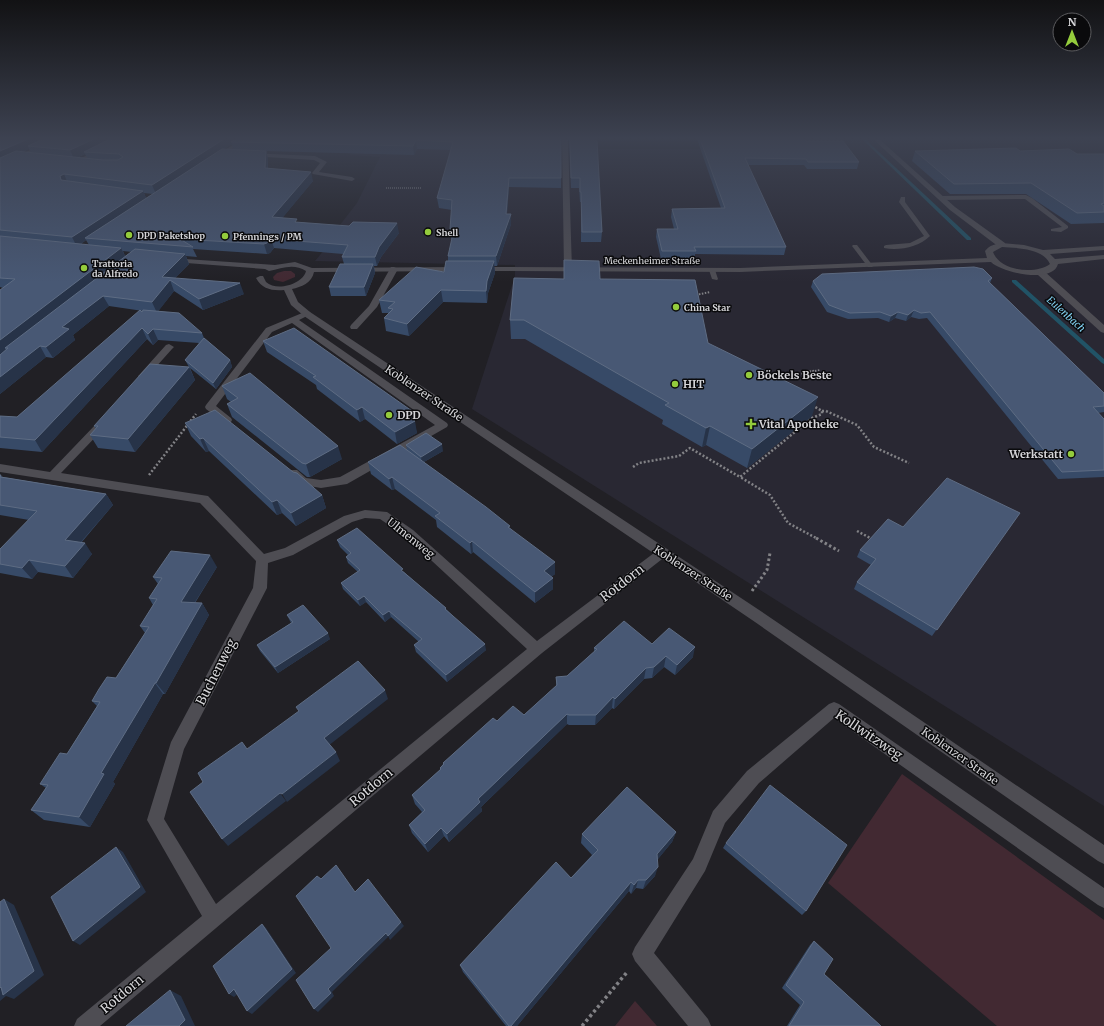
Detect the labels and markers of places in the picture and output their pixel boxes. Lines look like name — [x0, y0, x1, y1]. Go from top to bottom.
marker: Shell — [423, 227, 433, 237]
place label: Shell — [436, 227, 458, 238]
marker: DPD Paketshop — [124, 230, 134, 240]
place label: DPD Paketshop — [137, 230, 205, 241]
marker: Pfennings / PM — [220, 231, 230, 241]
place label: Pfennings / PM — [233, 231, 302, 242]
place label: Trattoria da Alfredo — [92, 258, 138, 279]
marker: Trattoria da Alfredo — [79, 263, 89, 273]
marker: China Star — [671, 302, 681, 312]
place label: China Star — [684, 302, 730, 313]
place label: Böckels Beste — [757, 368, 832, 382]
marker: Böckels Beste — [744, 370, 754, 380]
place label: HIT — [683, 377, 704, 391]
marker: HIT — [670, 379, 680, 389]
place label: DPD — [397, 408, 421, 422]
marker: DPD — [384, 410, 394, 420]
place label: Vital Apotheke — [758, 417, 839, 431]
marker: Vital Apotheke — [746, 419, 756, 429]
place label: Werkstatt — [1008, 447, 1064, 461]
marker: Werkstatt — [1066, 449, 1076, 459]

